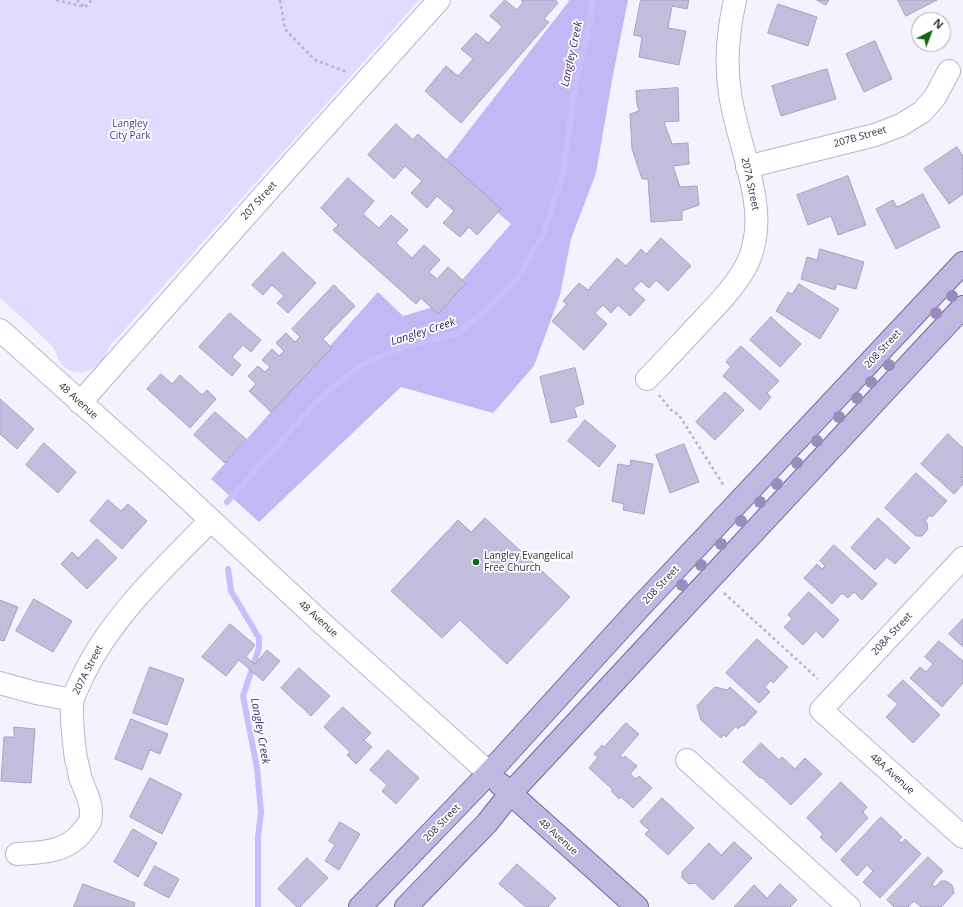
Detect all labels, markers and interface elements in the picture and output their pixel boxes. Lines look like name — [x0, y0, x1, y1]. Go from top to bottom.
north arrow — [911, 12, 951, 52]
text: N — [930, 15, 947, 32]
water label: Langley Creek — [559, 20, 585, 88]
park label: Langley City Park — [110, 118, 150, 142]
street label: 207B Street — [832, 124, 888, 150]
street label: 207A Street — [739, 156, 761, 212]
street label: 207 Street — [239, 179, 279, 223]
water label: Langley Creek — [389, 315, 457, 349]
street label: 208 Street — [862, 327, 904, 371]
street label: 48 Avenue — [56, 380, 100, 422]
place label: Langley Evangelical Free Church — [484, 550, 573, 574]
marker: Langley Evangelical Free Church — [471, 557, 481, 567]
street label: 208 Street — [640, 563, 682, 607]
street label: 48 Avenue — [296, 598, 340, 640]
street label: 208A Street — [869, 610, 915, 658]
street label: 207A Street — [70, 643, 106, 697]
water label: Langley Creek — [248, 697, 272, 765]
street label: 48A Avenue — [867, 751, 917, 797]
street label: 208 Street — [421, 802, 463, 844]
street label: 48 Avenue — [536, 816, 580, 858]

